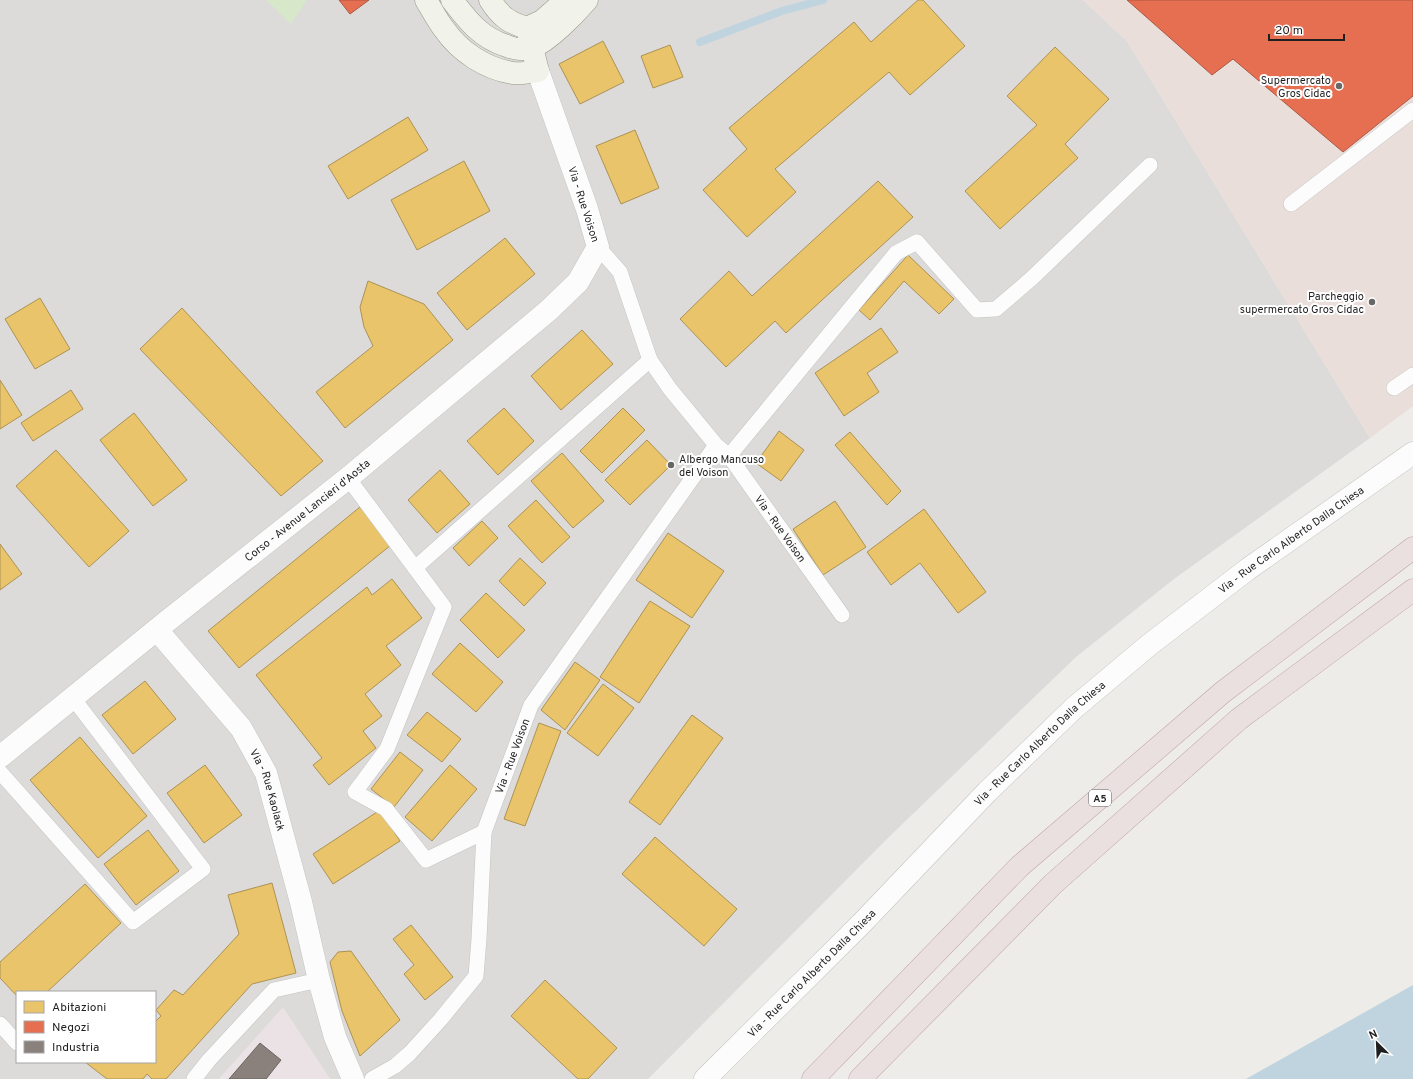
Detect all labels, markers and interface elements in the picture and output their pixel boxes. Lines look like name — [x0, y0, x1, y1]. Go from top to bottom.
scale bar — [1269, 16, 1344, 42]
text: 20 m — [1275, 23, 1303, 39]
place label: Supermercato Gros Cidac — [1261, 74, 1331, 101]
marker: Supermercato Gros Cidac — [1334, 81, 1344, 91]
street label: Via - Rue Voison — [564, 165, 602, 244]
place label: Parcheggio supermercato Gros Cidac — [1240, 290, 1364, 317]
marker: Parcheggio supermercato Gros Cidac — [1367, 297, 1377, 307]
place label: Albergo Mancuso del Voison — [679, 453, 764, 480]
street label: Corso - Avenue Lancieri d'Aosta — [242, 456, 373, 565]
marker: Albergo Mancuso del Voison — [666, 460, 676, 470]
street label: Via - Rue Carlo Alberto Dalla Chiesa — [1216, 484, 1367, 597]
street label: Via - Rue Voison — [751, 493, 808, 565]
street label: Via - Rue Carlo Alberto Dalla Chiesa — [971, 678, 1109, 809]
street label: Via - Rue Voison — [493, 717, 533, 796]
street label: Via - Rue Kaolack — [246, 747, 287, 833]
road number: A5 — [1089, 790, 1111, 806]
street label: Via - Rue Carlo Alberto Dalla Chiesa — [745, 907, 879, 1041]
legend — [16, 991, 156, 1063]
text: Abitazioni — [52, 1000, 106, 1016]
text: Negozi — [52, 1020, 90, 1036]
north arrow — [1357, 1023, 1397, 1063]
text: N — [1367, 1027, 1380, 1043]
text: Industria — [52, 1040, 99, 1056]

